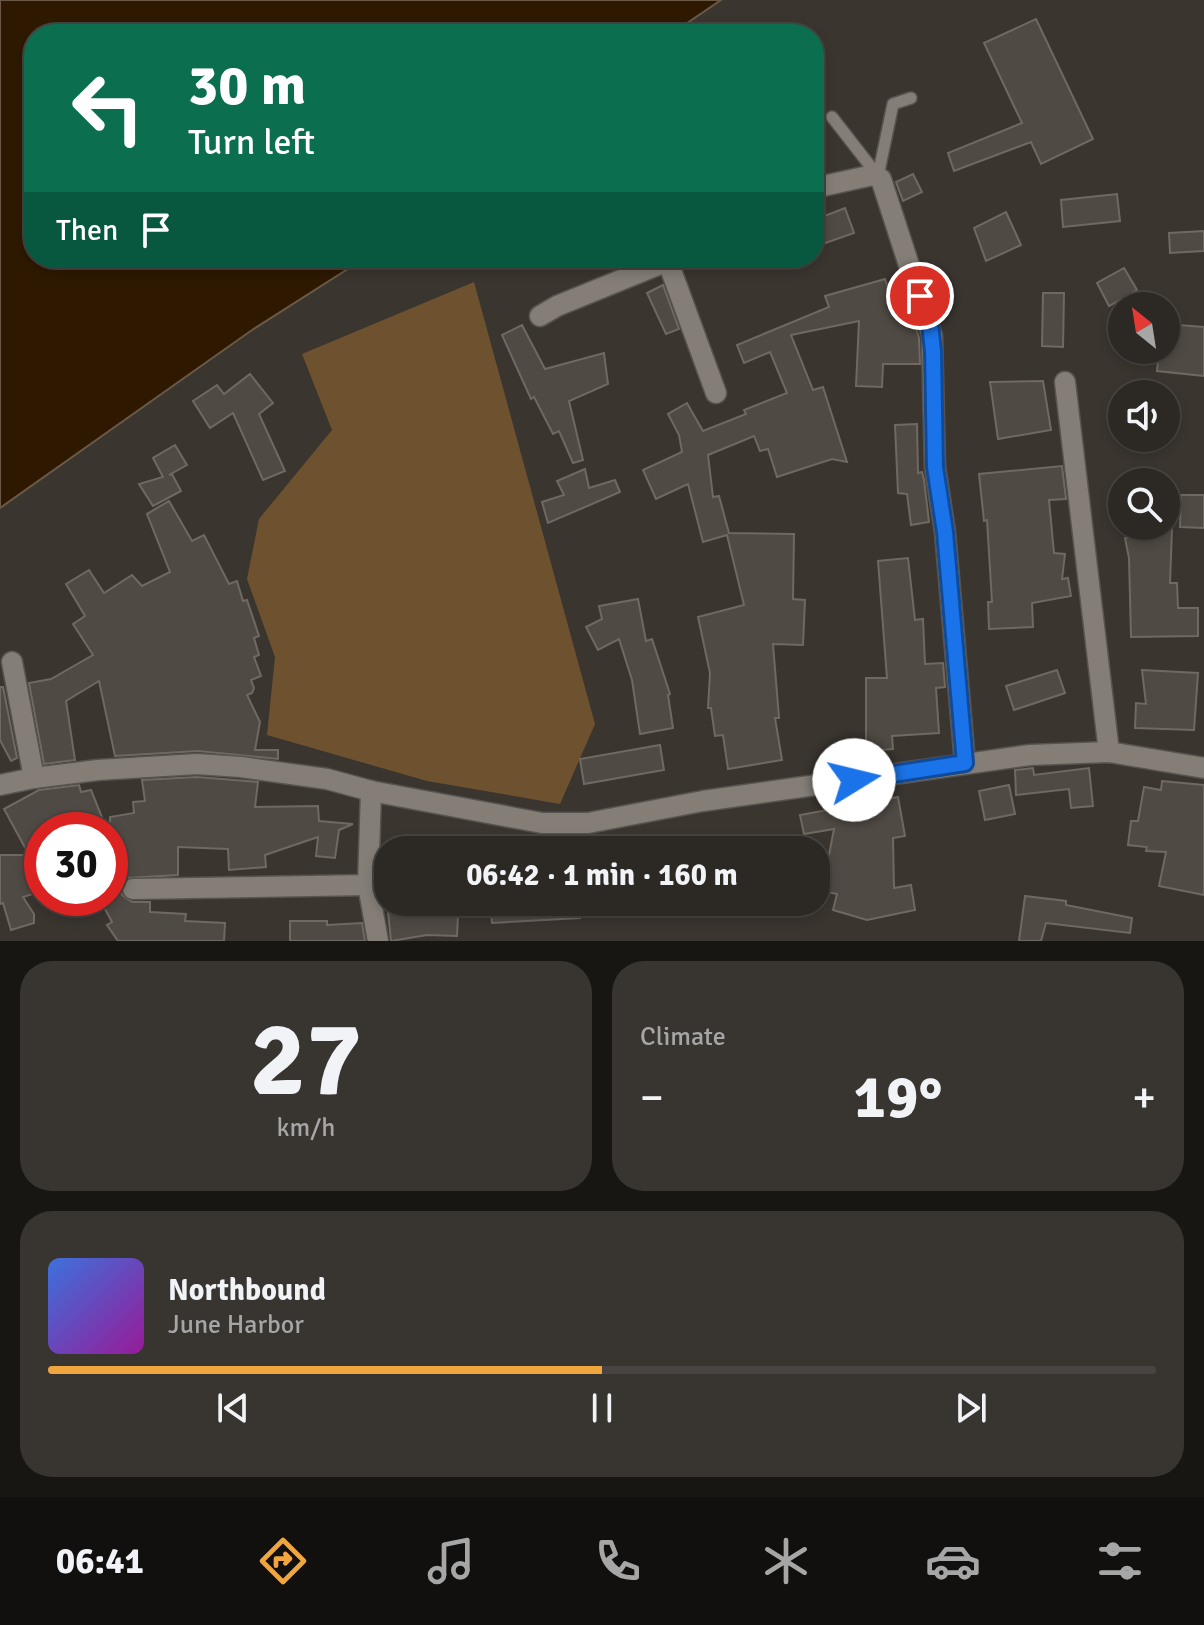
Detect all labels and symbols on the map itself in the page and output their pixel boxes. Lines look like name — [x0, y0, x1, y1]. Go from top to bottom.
pin — [886, 262, 954, 330]
north arrow — [1108, 292, 1180, 364]
position arrow — [812, 738, 896, 822]
speed limit sign: 30 — [24, 812, 128, 916]

